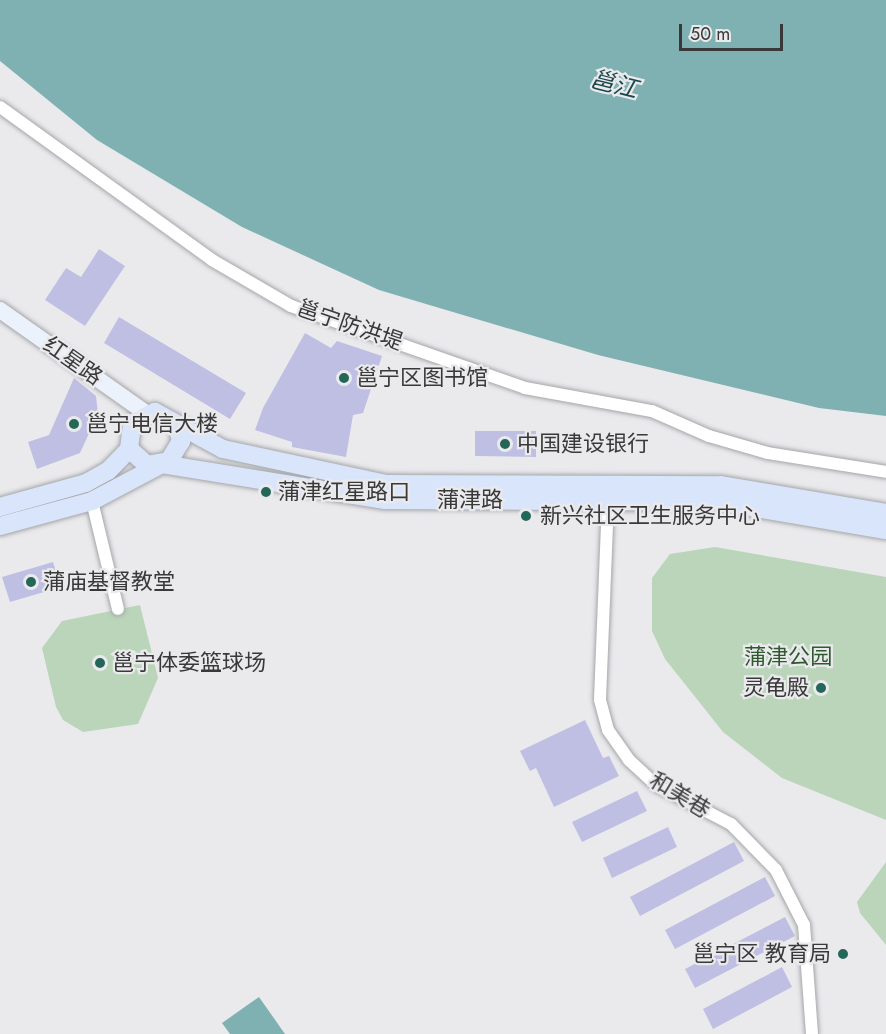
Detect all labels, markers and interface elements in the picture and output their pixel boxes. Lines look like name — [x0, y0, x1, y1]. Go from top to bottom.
scale bar — [682, 12, 786, 50]
text: 50 m — [690, 21, 730, 47]
water label: 邕江 — [587, 64, 641, 104]
street label: 邕宁防洪堤 — [294, 295, 406, 355]
street label: 红星路 — [38, 331, 108, 391]
place label: 邕宁区图书馆 — [356, 365, 488, 391]
marker: 邕宁区图书馆 — [337, 371, 351, 385]
place label: 邕宁电信大楼 — [86, 411, 218, 437]
marker: 邕宁电信大楼 — [67, 417, 81, 431]
place label: 中国建设银行 — [517, 431, 649, 457]
marker: 中国建设银行 — [498, 437, 512, 451]
place label: 蒲津红星路口 — [278, 479, 410, 505]
marker: 蒲津红星路口 — [259, 485, 273, 499]
street label: 蒲津路 — [437, 487, 503, 513]
place label: 新兴社区卫生服务中心 — [540, 503, 760, 529]
marker: 新兴社区卫生服务中心 — [517, 507, 535, 525]
place label: 蒲庙基督教堂 — [43, 569, 175, 595]
marker: 蒲庙基督教堂 — [24, 575, 38, 589]
park label: 蒲津公园 — [744, 644, 832, 670]
place label: 邕宁体委篮球场 — [112, 650, 266, 676]
marker: 邕宁体委篮球场 — [93, 656, 107, 670]
place label: 灵龟殿 — [743, 675, 809, 701]
marker: 灵龟殿 — [814, 681, 828, 695]
street label: 和美巷 — [645, 767, 715, 823]
place label: 邕宁区 教育局 — [692, 941, 831, 967]
marker: 邕宁区 教育局 — [836, 947, 850, 961]

